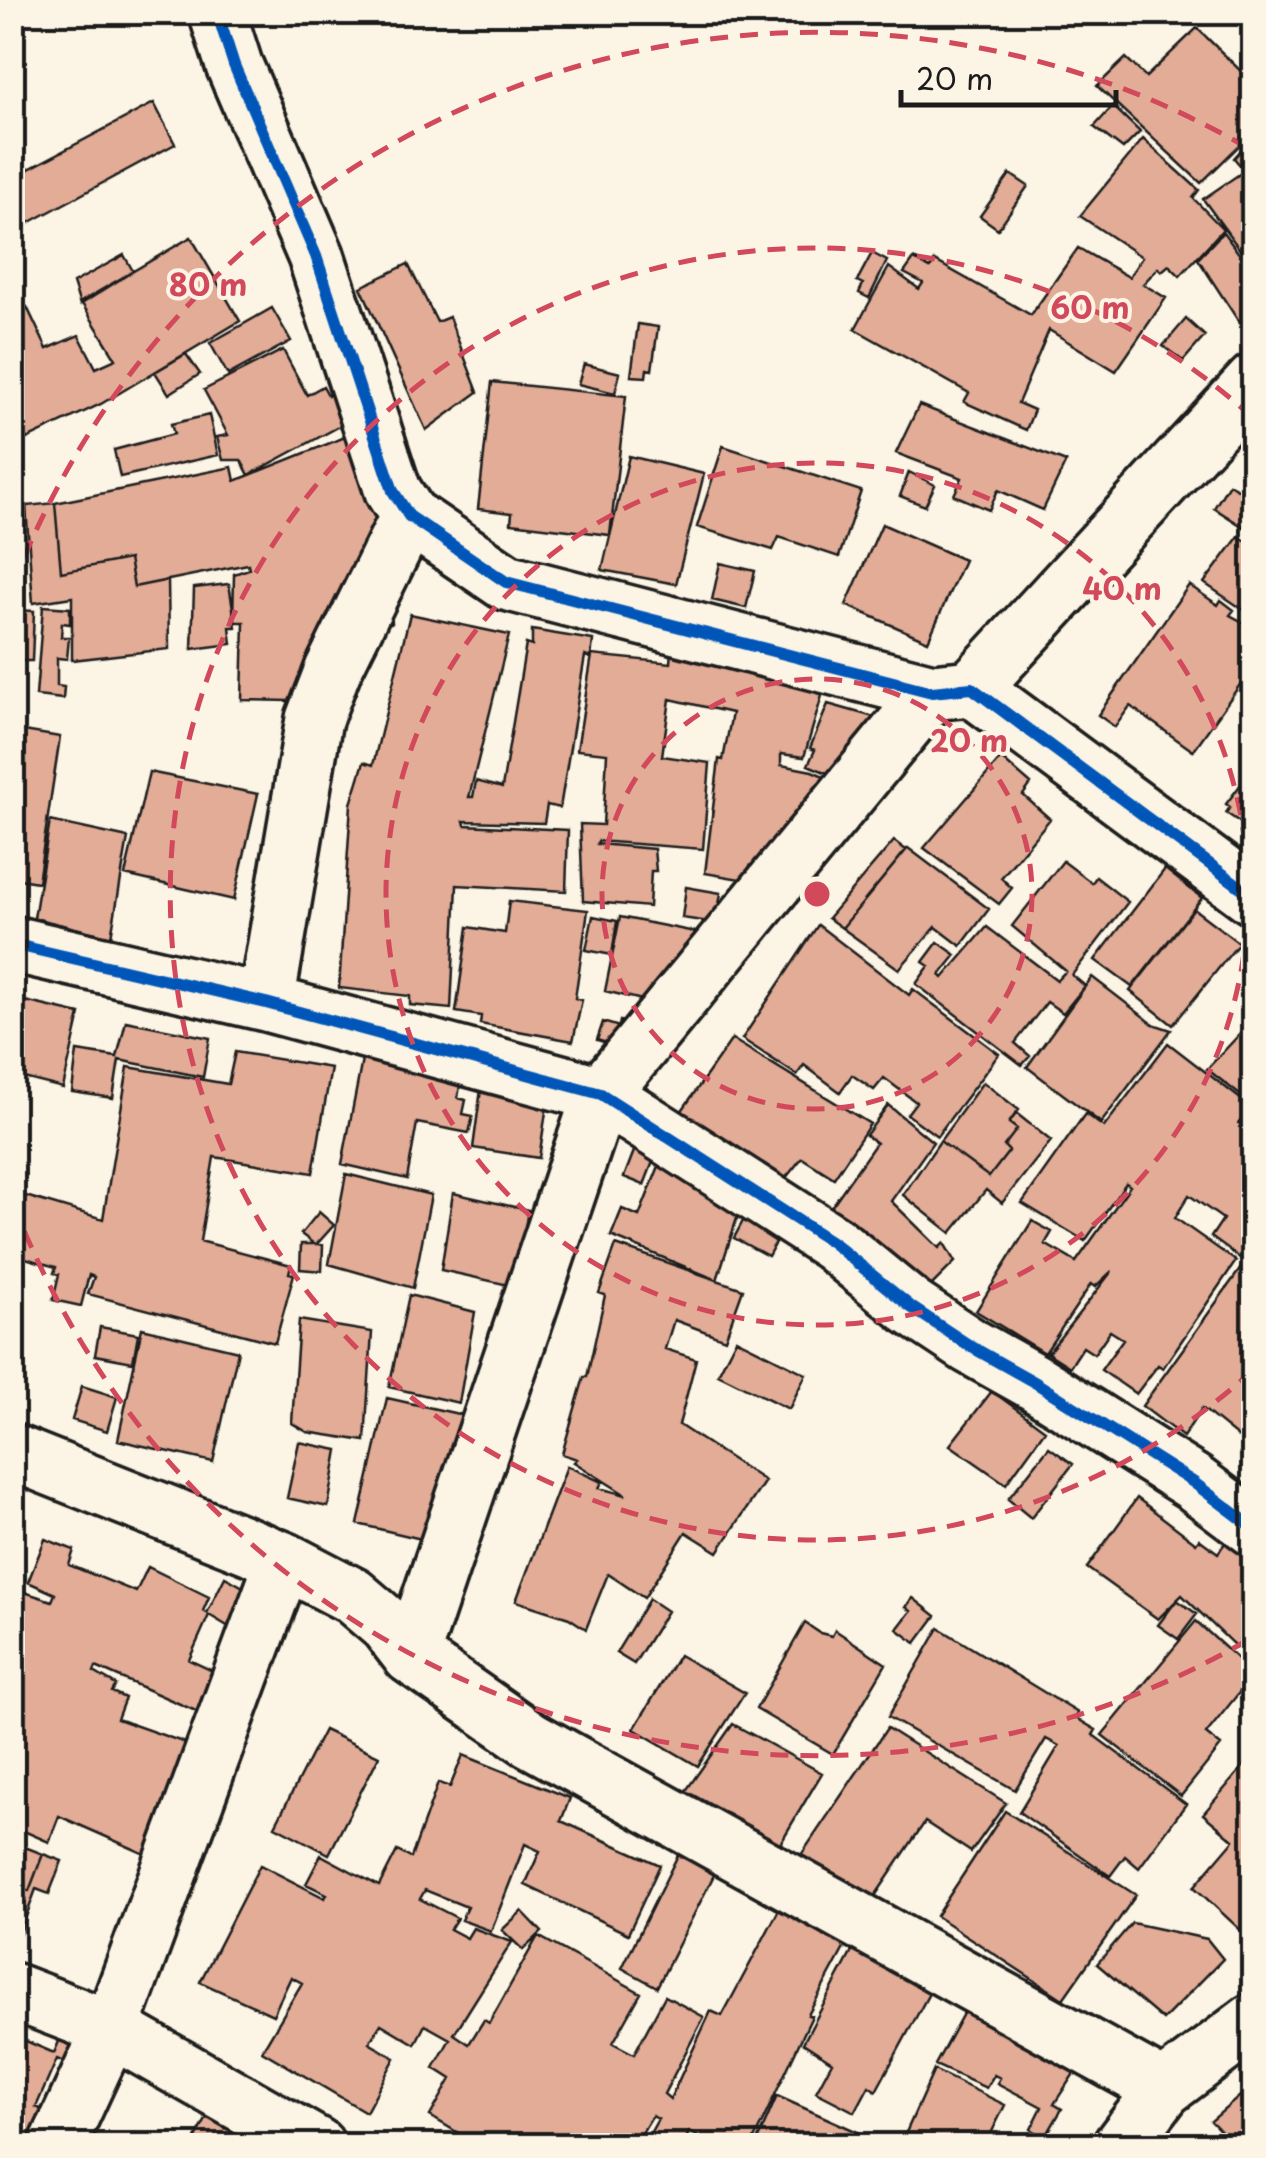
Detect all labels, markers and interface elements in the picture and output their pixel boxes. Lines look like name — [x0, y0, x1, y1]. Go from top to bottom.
scale bar — [901, 45, 1116, 107]
text: 20 m — [916, 55, 993, 100]
text: 80 m — [169, 261, 247, 306]
text: 60 m — [1050, 284, 1130, 329]
text: 40 m — [1082, 565, 1162, 610]
text: 20 m — [930, 717, 1008, 762]
centre of rings — [799, 876, 835, 912]

